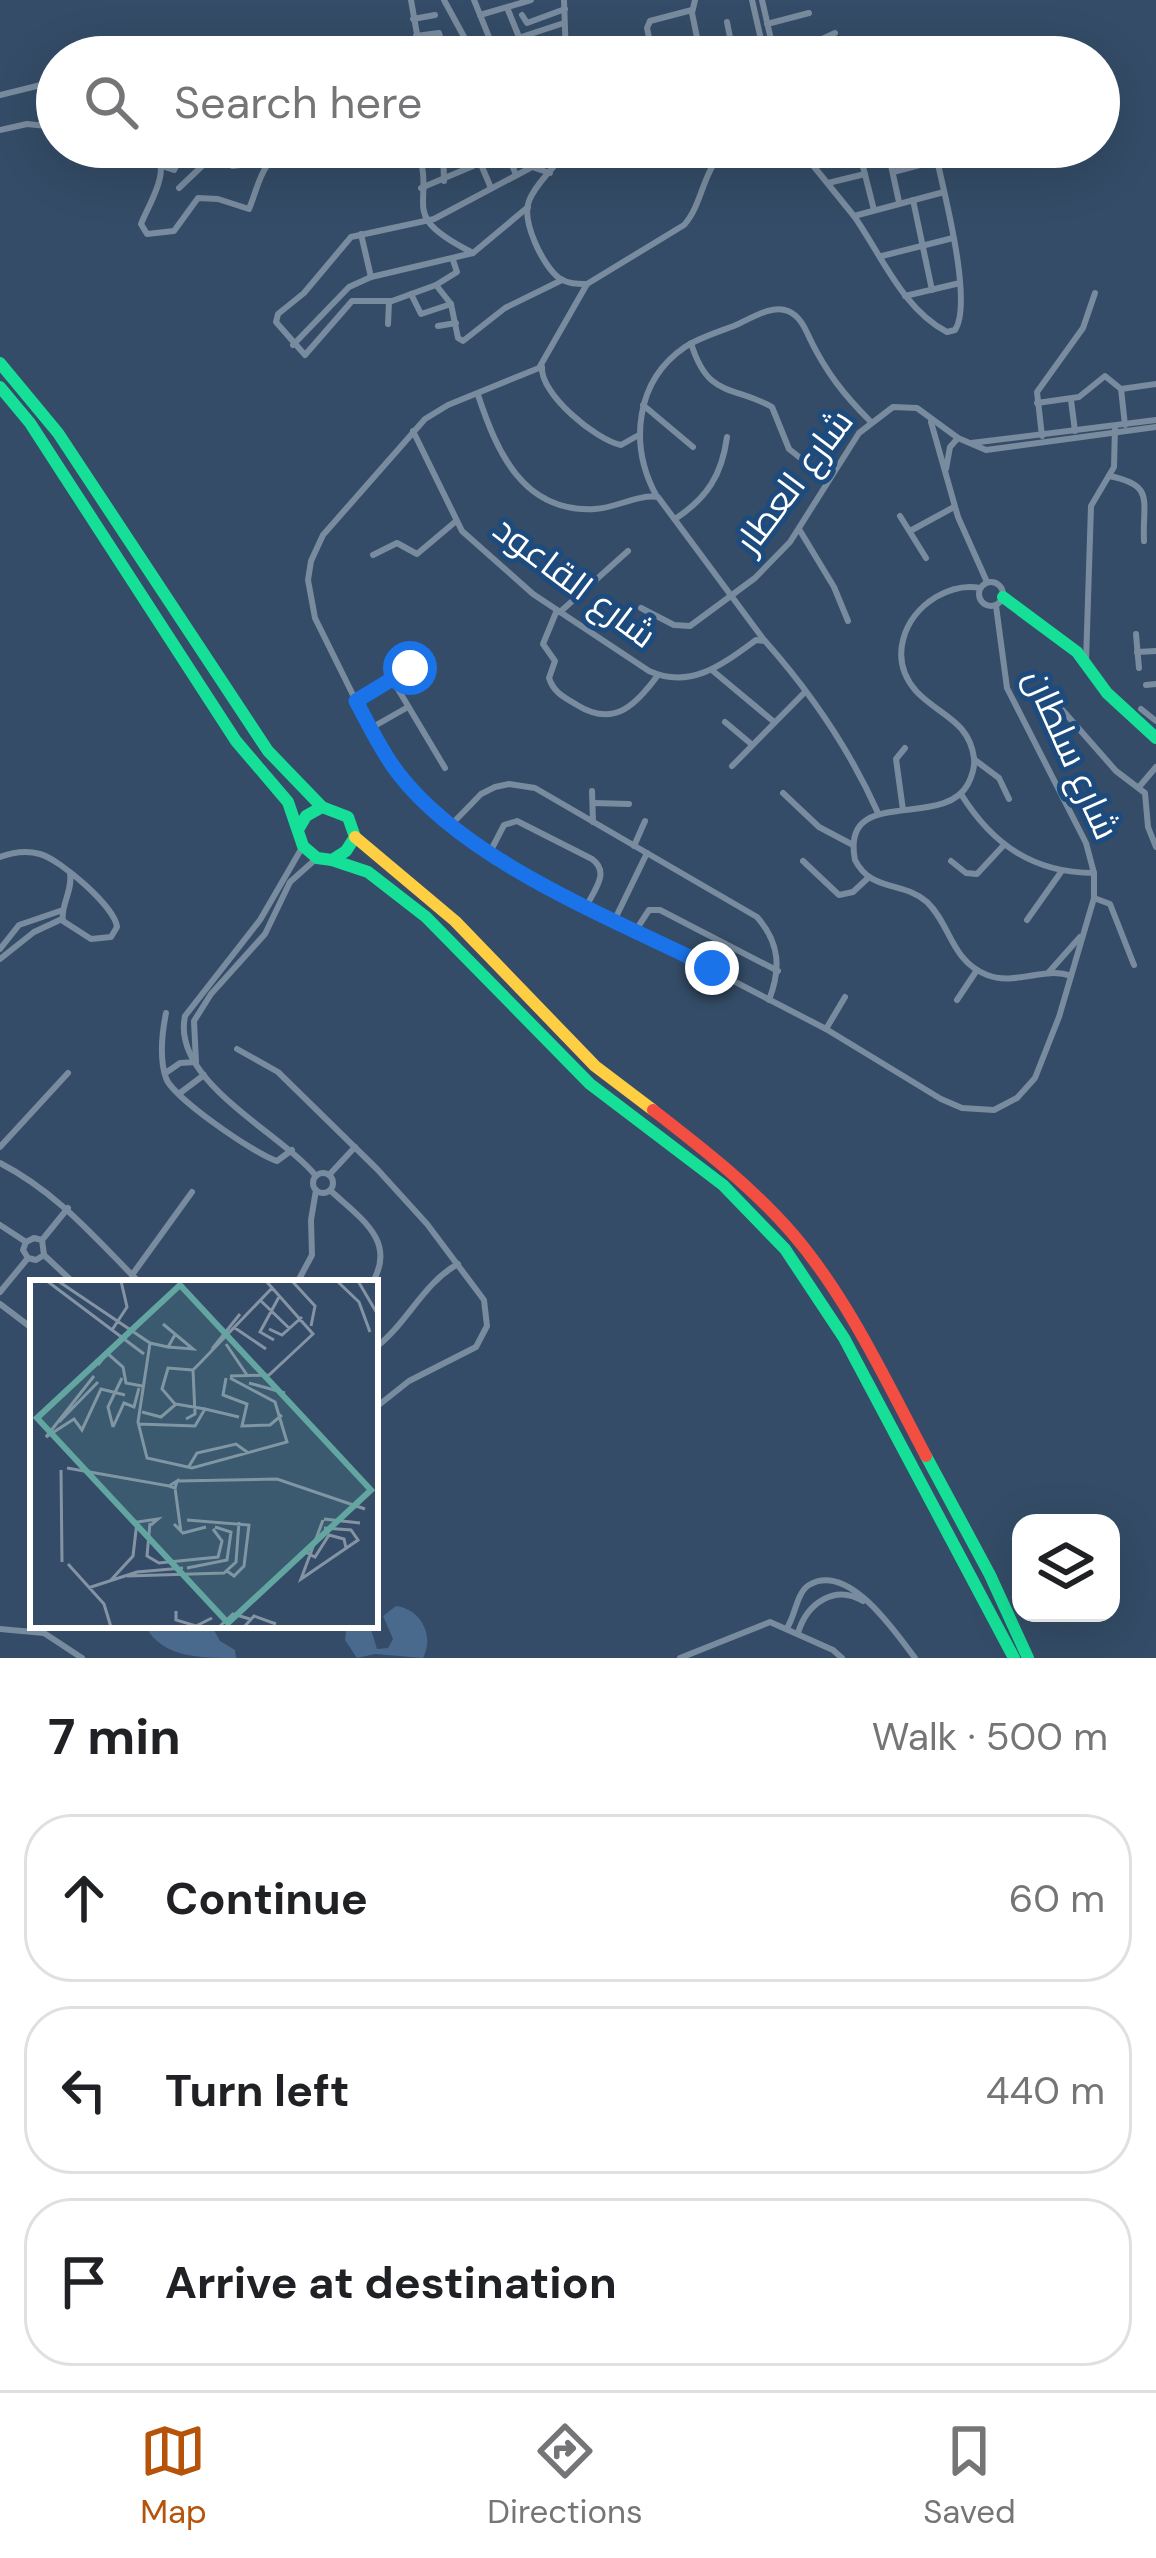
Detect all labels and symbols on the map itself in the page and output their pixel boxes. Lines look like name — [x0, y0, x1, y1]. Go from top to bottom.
street label: شارع العطار — [723, 399, 864, 565]
street label: شارع القاعود — [484, 505, 666, 659]
route start — [383, 641, 437, 695]
street label: شارع سلطان — [1013, 661, 1130, 847]
route end — [685, 941, 739, 995]
inset map — [30, 1280, 378, 1628]

